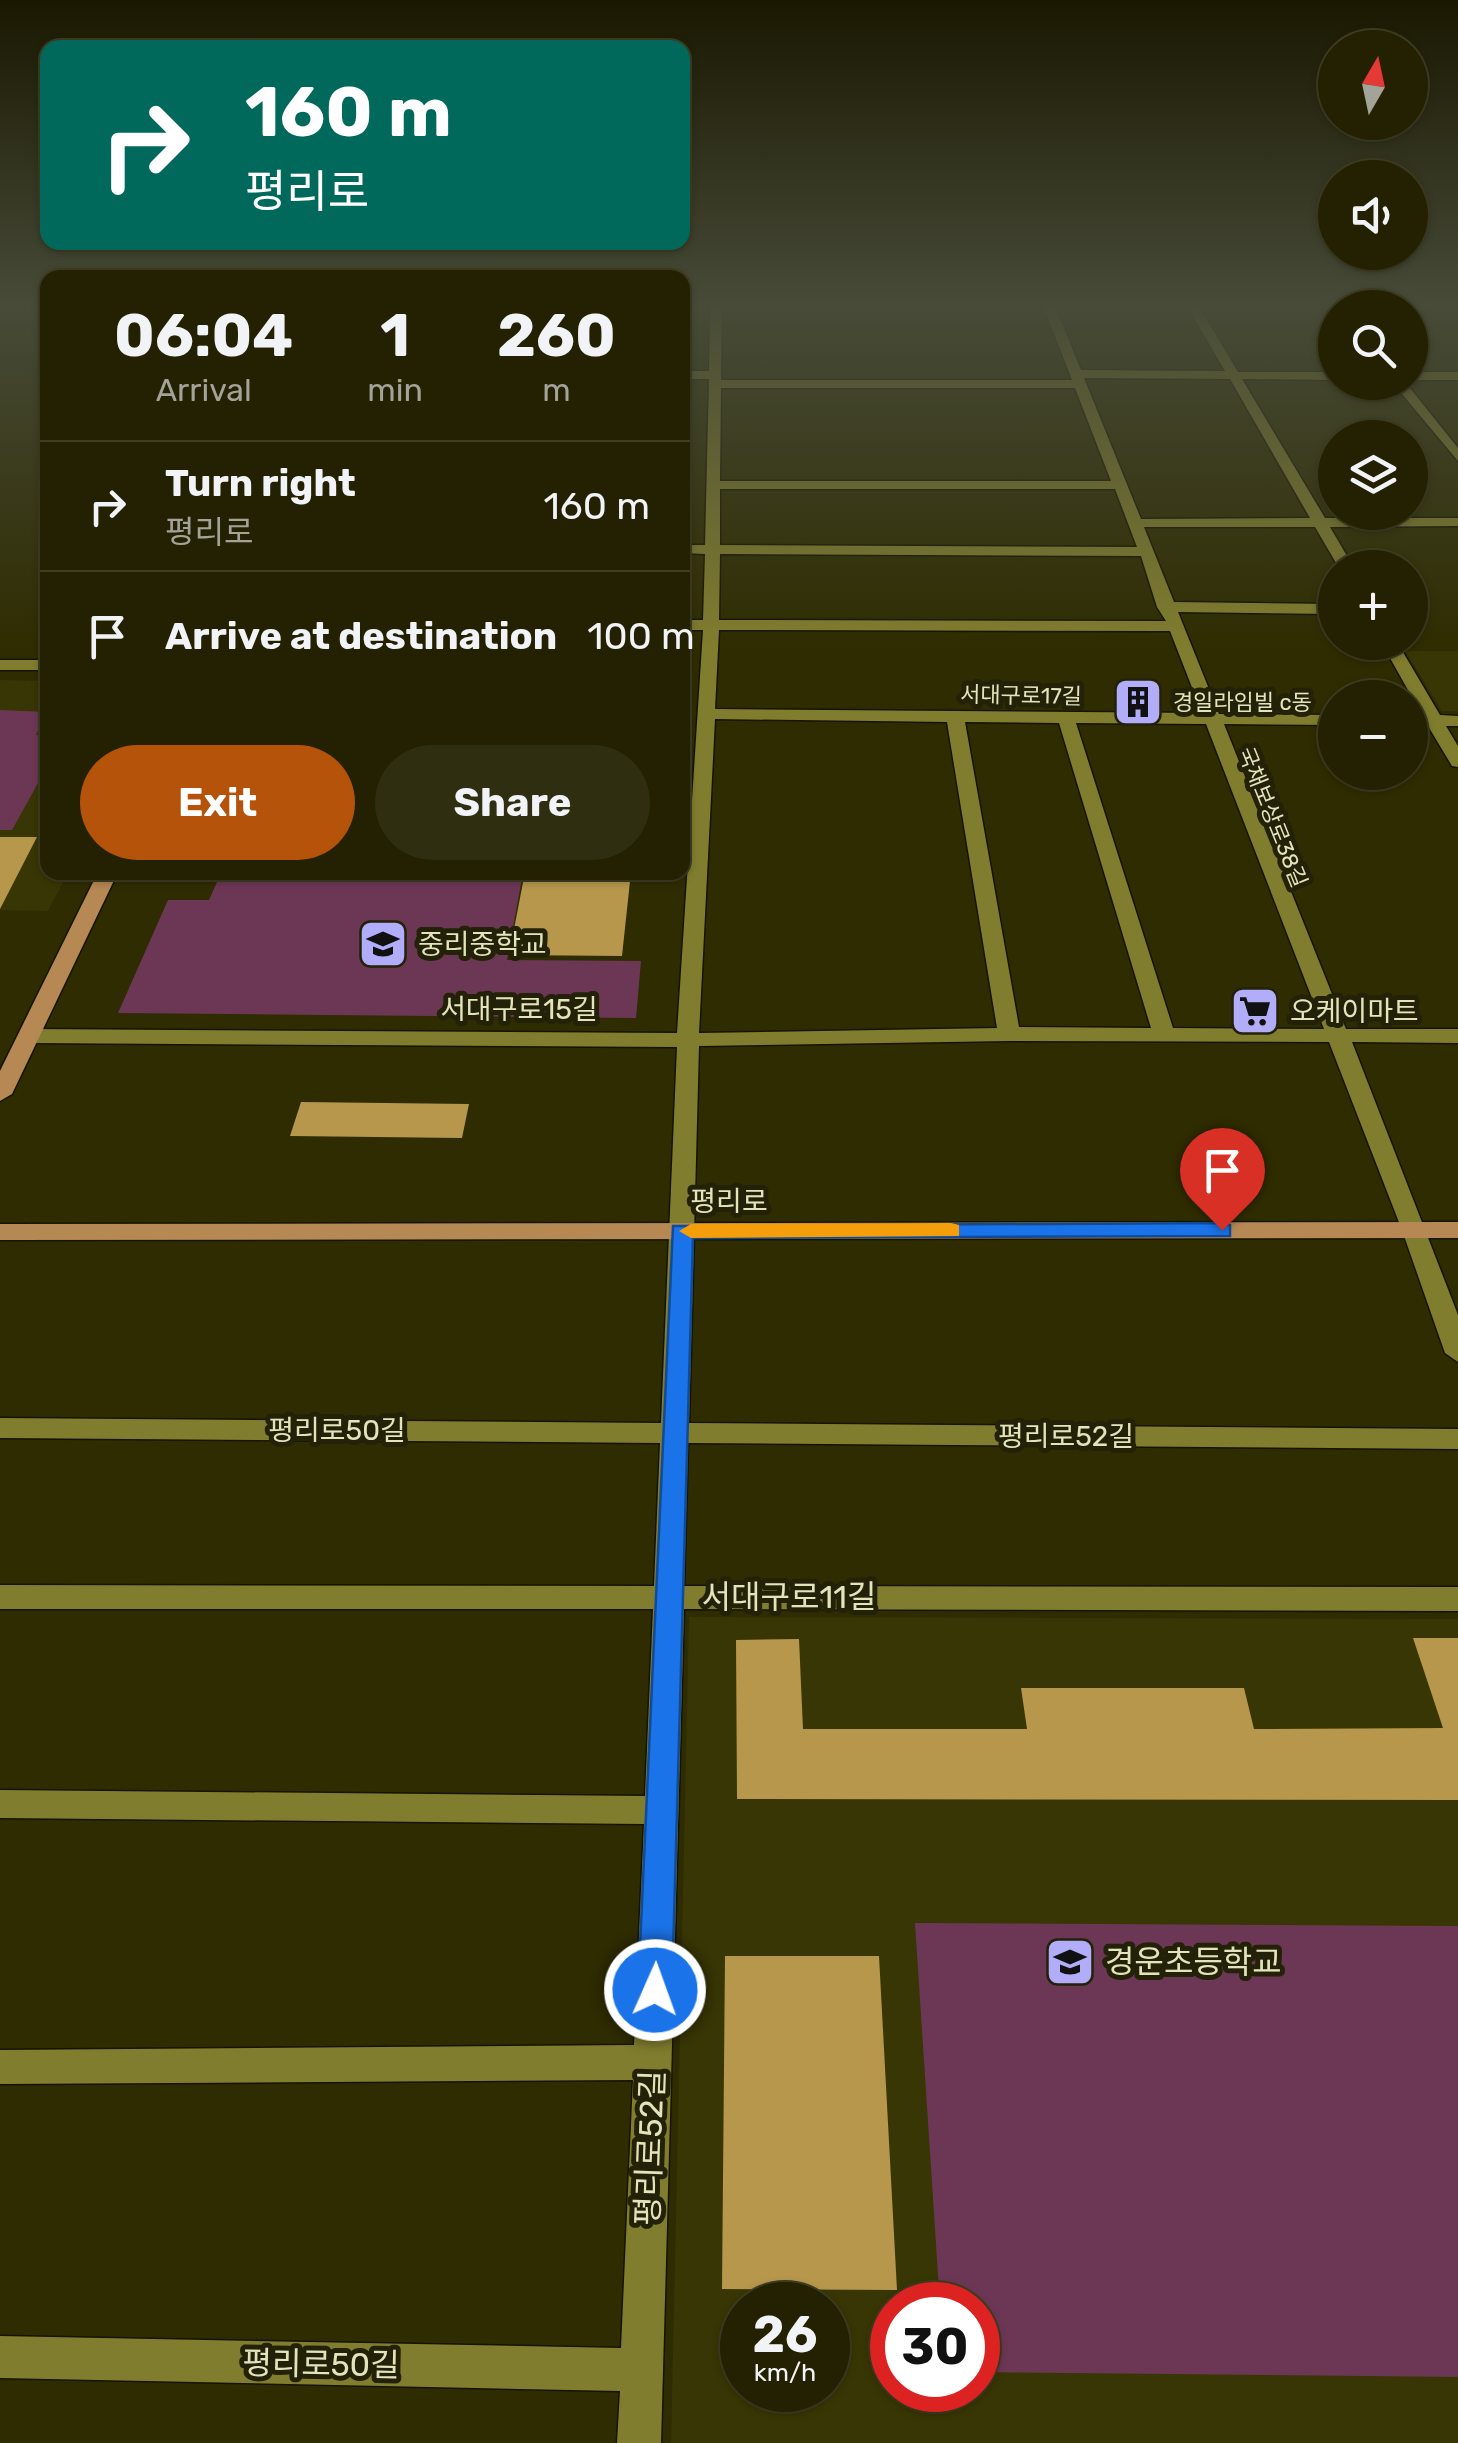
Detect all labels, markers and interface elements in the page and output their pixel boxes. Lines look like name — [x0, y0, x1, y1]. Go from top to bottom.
north arrow — [1318, 30, 1428, 140]
map controls — [1318, 30, 1428, 790]
text: 160 m — [245, 71, 452, 154]
icon: right — [80, 80, 210, 210]
button: sound — [1318, 160, 1428, 270]
text: 평리로 — [245, 165, 369, 218]
button: search — [1318, 290, 1428, 400]
text: 06:04 — [114, 300, 293, 371]
text: 1 — [380, 300, 410, 371]
text: 260 — [497, 300, 616, 371]
text: Arrival — [156, 371, 252, 409]
text: min — [367, 371, 423, 409]
text: m — [542, 371, 571, 409]
button: layers — [1318, 420, 1428, 530]
text: Turn right — [165, 460, 356, 506]
icon: right — [80, 479, 135, 534]
text: 160 m — [544, 483, 650, 529]
text: 평리로 — [165, 513, 253, 551]
button: + — [1318, 550, 1428, 660]
icon: arrive — [80, 609, 135, 664]
text: Arrive at destination — [165, 613, 557, 659]
text: 100 m — [587, 613, 695, 659]
building icon: 경일라임빌 c동 — [1112, 676, 1164, 728]
button: − — [1318, 680, 1428, 790]
street label: 서대구로17길 — [960, 681, 1082, 710]
place label: 경일라임빌 c동 — [1173, 689, 1312, 716]
street label: 국채보상로38길 — [1232, 743, 1313, 891]
button: Exit — [80, 745, 355, 860]
button: Share — [375, 745, 650, 860]
school or university icon: 중리중학교 — [357, 918, 409, 970]
place label: 중리중학교 — [418, 928, 547, 961]
supermarket icon: 오케이마트 — [1229, 985, 1281, 1037]
street label: 서대구로15길 — [440, 993, 598, 1026]
place label: 오케이마트 — [1290, 995, 1419, 1028]
pin — [1180, 1128, 1265, 1231]
icon: arrive — [1195, 1143, 1250, 1198]
street label: 평리로 — [690, 1185, 768, 1218]
street label: 평리로50길 — [268, 1414, 406, 1447]
street label: 평리로52길 — [998, 1420, 1134, 1453]
street label: 서대구로11길 — [702, 1578, 876, 1616]
school or university icon: 경운초등학교 — [1044, 1936, 1096, 1988]
position arrow — [603, 1938, 707, 2042]
place label: 경운초등학교 — [1105, 1943, 1282, 1981]
street label: 평리로52길 — [628, 2070, 672, 2226]
speed limit sign: 30 — [870, 2282, 1000, 2412]
text: 26 — [752, 2305, 818, 2365]
street label: 평리로50길 — [242, 2344, 400, 2384]
text: km/h — [754, 2358, 816, 2387]

